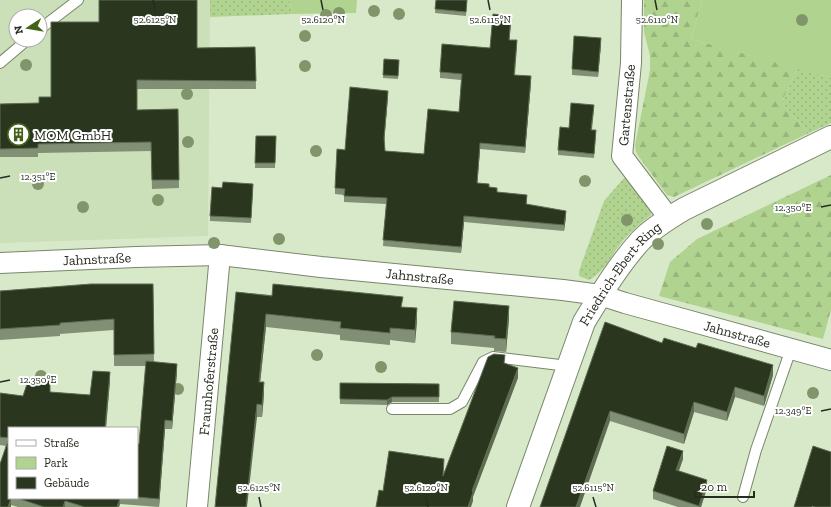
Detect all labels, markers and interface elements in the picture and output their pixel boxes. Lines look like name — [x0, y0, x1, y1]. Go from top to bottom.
north arrow — [8, 8, 48, 48]
text: 52.6125°N — [134, 14, 177, 26]
text: 52.6120°N — [301, 14, 345, 26]
text: 52.6115°N — [469, 14, 511, 26]
text: 52.6110°N — [636, 14, 679, 26]
text: N — [11, 24, 26, 35]
street label: Gartenstraße — [615, 63, 639, 146]
building icon: MOM GmbH — [6, 122, 32, 148]
place label: MOM GmbH — [34, 127, 111, 144]
text: 12.351°E — [21, 171, 55, 183]
text: 12.350°E — [775, 202, 811, 214]
street label: Friedrich-Ebert-Ring — [575, 218, 665, 329]
street label: Jahnstraße — [62, 249, 132, 269]
street label: Jahnstraße — [385, 265, 455, 288]
street label: Jahnstraße — [702, 317, 773, 351]
street label: Fraunhoferstraße — [195, 327, 222, 436]
text: 12.350°E — [20, 374, 56, 386]
text: 12.349°E — [775, 405, 811, 417]
legend — [8, 427, 138, 499]
text: Straße — [44, 436, 80, 450]
text: Park — [44, 456, 69, 470]
scale bar — [695, 473, 754, 499]
text: Gebäude — [44, 476, 89, 490]
text: 20 m — [701, 480, 728, 494]
text: 52.6125°N — [238, 482, 281, 494]
text: 52.6120°N — [404, 482, 448, 494]
text: 52.6115°N — [572, 482, 614, 494]

